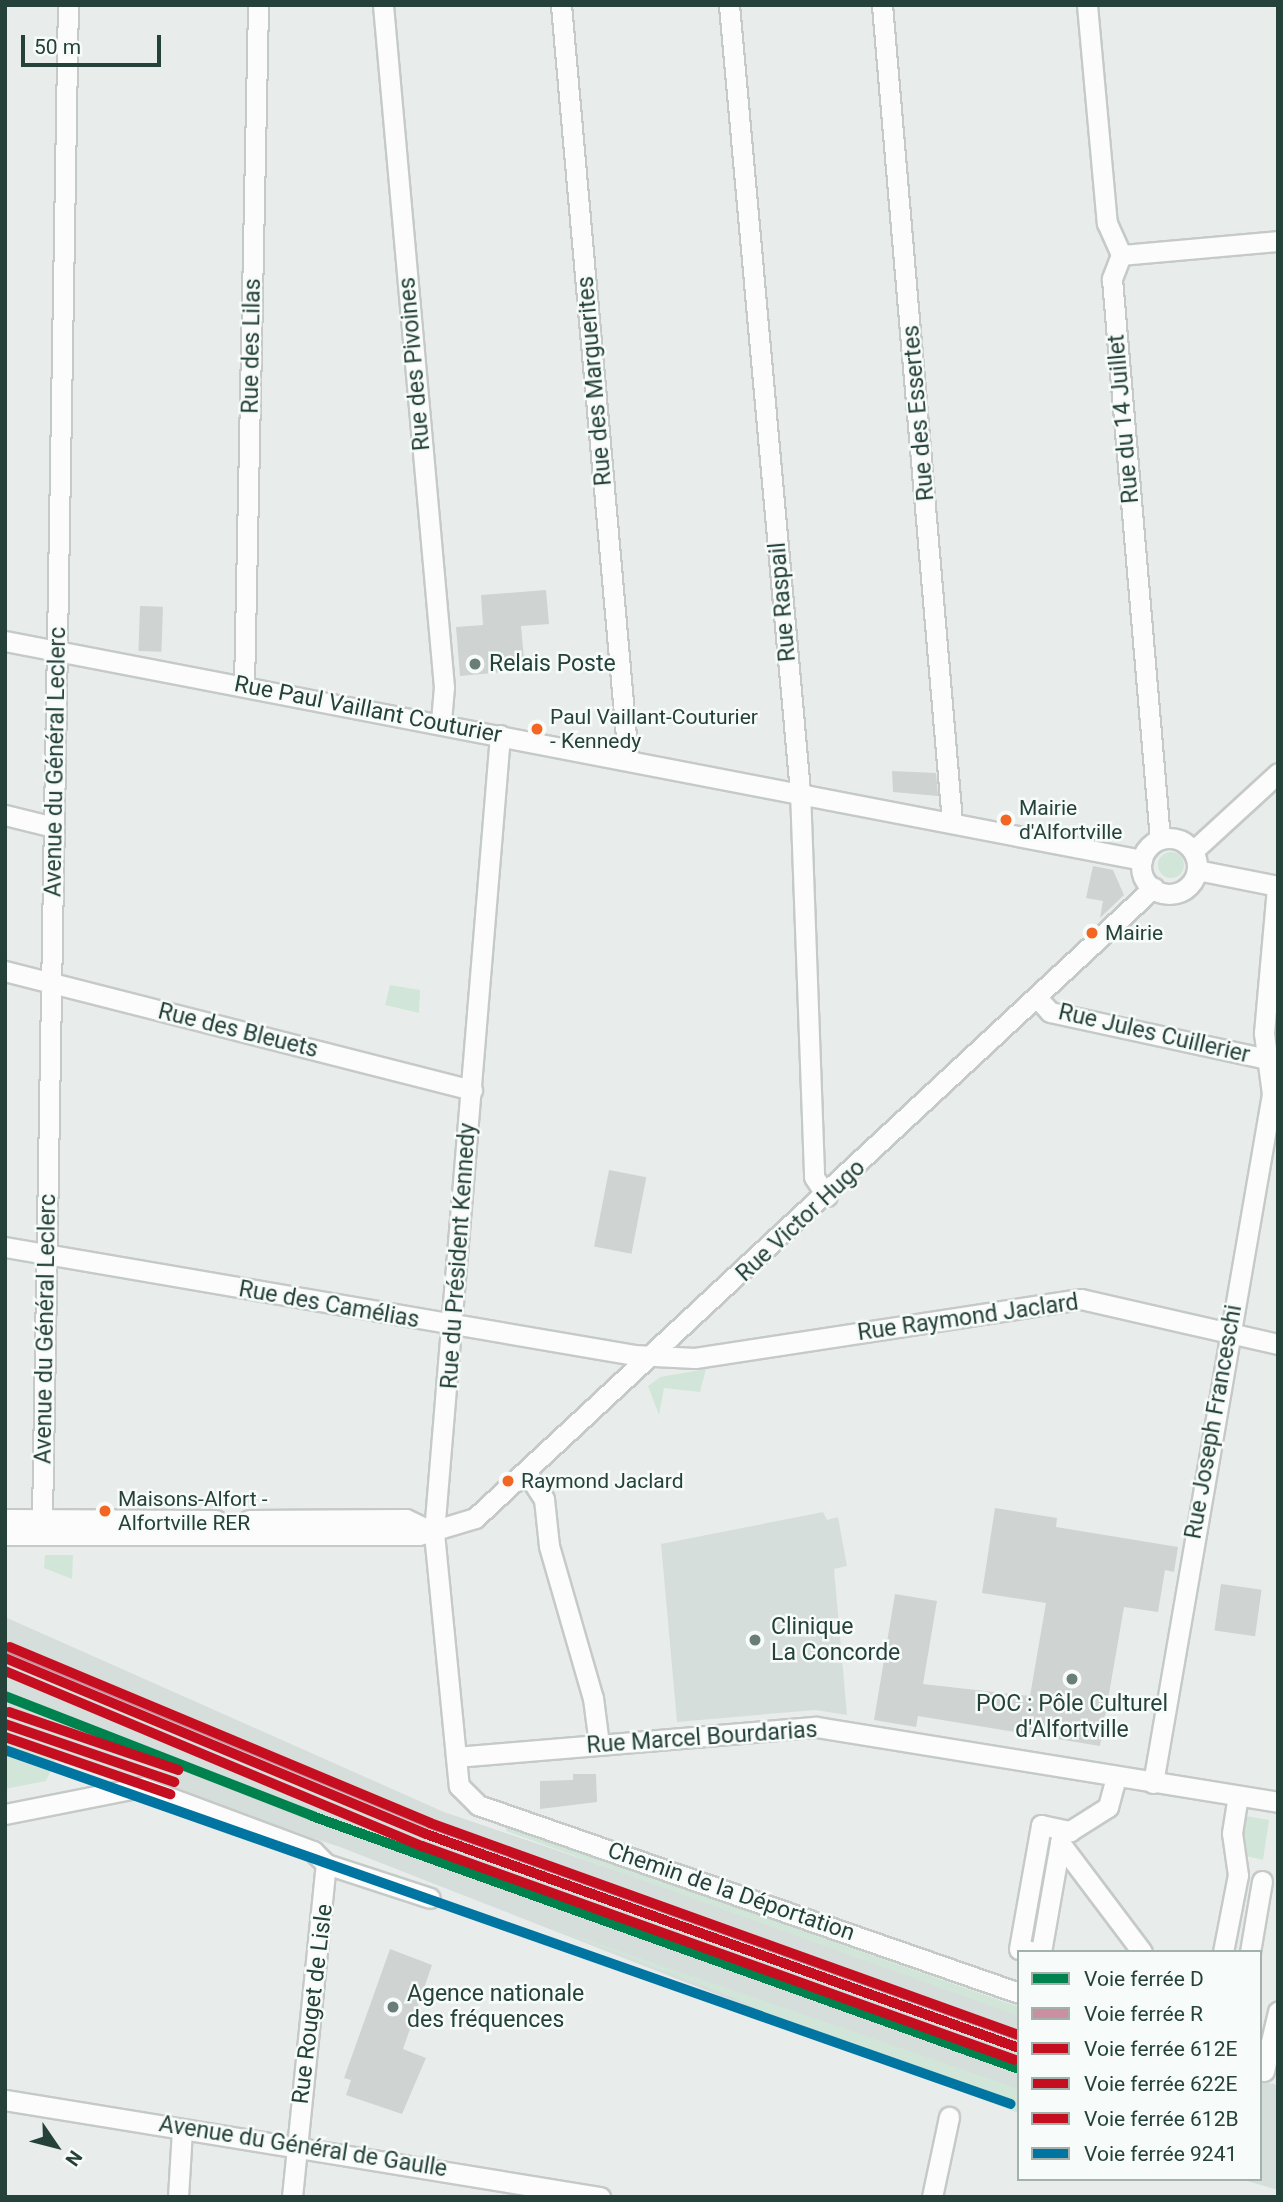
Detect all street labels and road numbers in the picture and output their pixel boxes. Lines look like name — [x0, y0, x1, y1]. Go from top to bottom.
street label: Rue des Marguerites — [572, 275, 618, 487]
street label: Rue des Pivoines — [394, 276, 436, 452]
street label: Rue des Lilas — [237, 278, 267, 414]
street label: Rue des Essertes — [898, 324, 940, 502]
street label: Rue du 14 Juillet — [1103, 333, 1145, 505]
street label: Rue Raspail — [764, 541, 802, 663]
street label: Avenue du Général Leclerc — [40, 627, 72, 897]
street label: Rue Paul Vaillant Couturier — [232, 671, 504, 749]
street label: Rue des Bleuets — [155, 998, 321, 1064]
street label: Rue Jules Cuillerier — [1056, 999, 1252, 1069]
street label: Rue du Président Kennedy — [436, 1122, 482, 1390]
street label: Rue Victor Hugo — [731, 1154, 871, 1288]
street label: Avenue du Général Leclerc — [30, 1194, 62, 1464]
street label: Rue des Camélias — [237, 1276, 421, 1334]
street label: Rue Raymond Jaclard — [856, 1289, 1080, 1347]
street label: Rue Joseph Franceschi — [1180, 1303, 1248, 1541]
street label: Rue Marcel Bourdarias — [586, 1716, 818, 1760]
street label: Chemin de la Déportation — [604, 1837, 858, 1947]
street label: Rue Rouget de Lisle — [287, 1902, 339, 2106]
street label: Avenue du Général de Gaulle — [157, 2111, 449, 2183]

